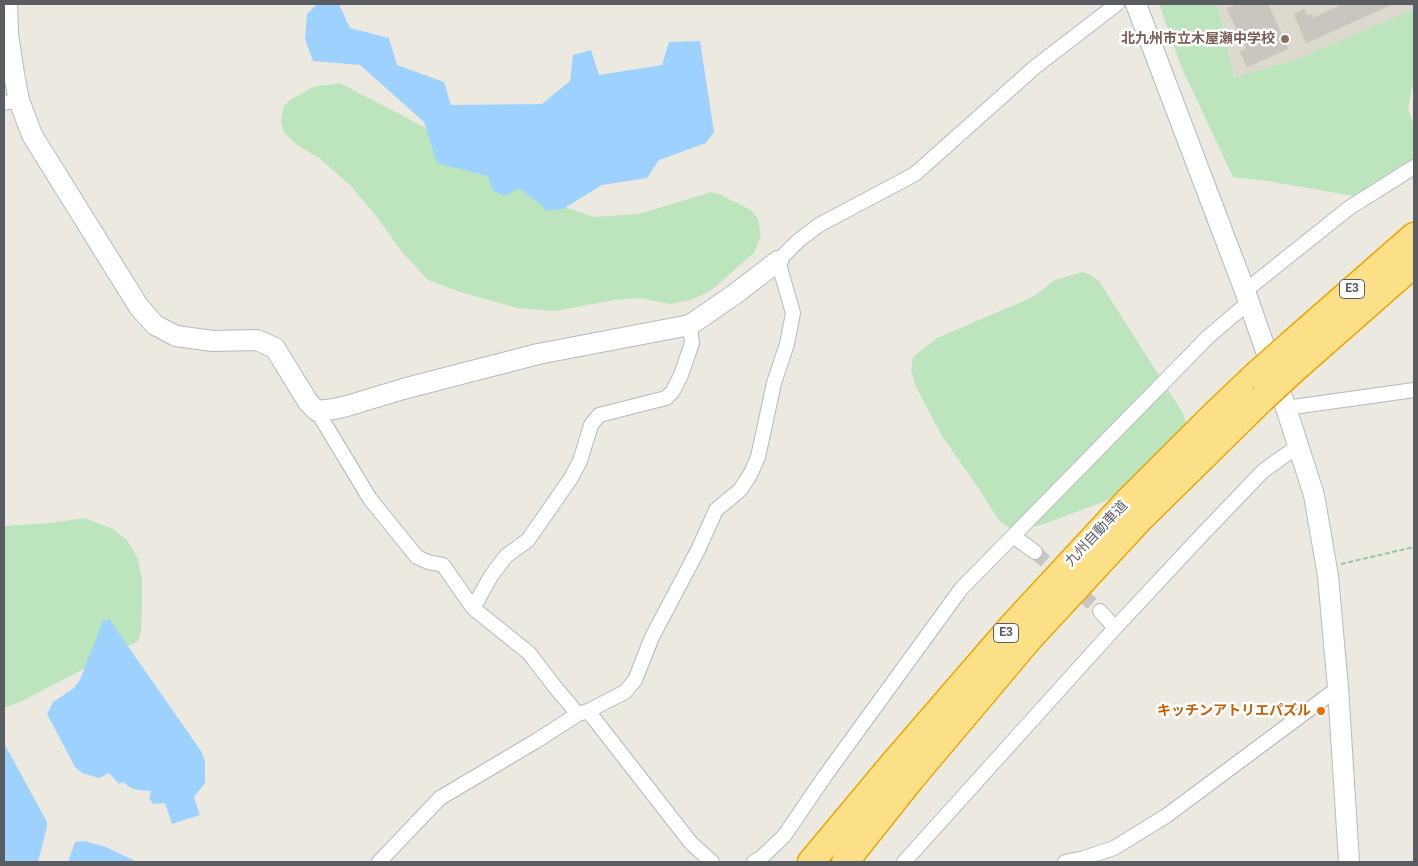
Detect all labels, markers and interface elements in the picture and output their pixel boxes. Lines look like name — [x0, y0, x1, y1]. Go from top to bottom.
place label: 北九州市立木屋瀬中学校 — [1121, 31, 1275, 47]
marker: 北九州市立木屋瀬中学校 — [1279, 33, 1291, 45]
road number: E3 — [1340, 280, 1364, 298]
street label: 九州自動車道 — [1062, 498, 1132, 570]
road number: E3 — [994, 624, 1018, 642]
place label: キッチンアトリエパズル — [1157, 703, 1311, 719]
marker: キッチンアトリエパズル — [1315, 705, 1327, 717]

